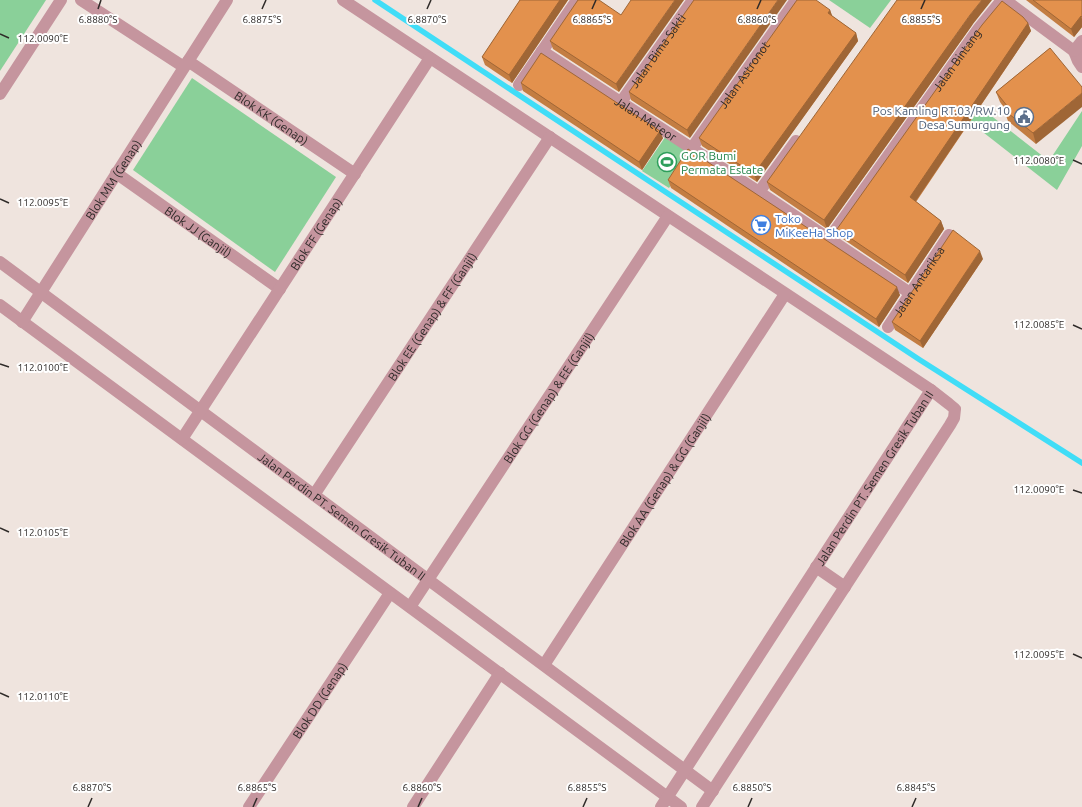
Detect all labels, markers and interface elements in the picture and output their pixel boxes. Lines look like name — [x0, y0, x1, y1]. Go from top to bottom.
street label: Jalan Bima Sakti — [627, 11, 688, 90]
text: 6.8880°S — [78, 14, 118, 25]
text: 6.8875°S — [242, 14, 282, 25]
text: 6.8870°S — [407, 14, 447, 25]
text: 6.8865°S — [572, 14, 612, 25]
text: 6.8860°S — [737, 14, 777, 25]
text: 6.8855°S — [901, 14, 941, 25]
street label: Jalan Bintang — [930, 26, 983, 93]
text: 112.0090°E — [18, 33, 69, 44]
street label: Jalan Astronot — [716, 38, 772, 110]
street label: Blok KK (Genap) — [232, 88, 311, 148]
street label: Jalan Meteor — [613, 94, 680, 144]
place label: Pos Kamling RT.03/RW.10 Desa Sumurgung — [873, 104, 1010, 131]
public building icon: Pos Kamling RT.03/RW.10 Desa Sumurgung — [1013, 106, 1035, 128]
street label: Blok MM (Genap) — [83, 137, 144, 222]
place label: GOR Bumi Permata Estate — [681, 149, 763, 176]
sports icon: GOR Bumi Permata Estate — [656, 151, 678, 173]
text: 112.0080°E — [1014, 155, 1065, 166]
street label: Blok FF (Genap) — [287, 195, 345, 272]
text: 112.0095°E — [18, 197, 69, 208]
street label: Blok JJ (Ganjil) — [163, 203, 234, 260]
place label: Toko MiKeeHa Shop — [775, 212, 853, 239]
supermarket icon: Toko MiKeeHa Shop — [750, 214, 772, 236]
street label: Jalan Antariksa — [890, 244, 946, 319]
street label: Blok EE (Genap) & FF (Ganjil) — [385, 250, 480, 383]
text: 112.0085°E — [1014, 319, 1065, 330]
street label: Blok GG (Genap) & EE (Ganjil) — [500, 330, 597, 465]
text: 112.0100°E — [18, 362, 69, 373]
street label: Jalan Perdin PT. Semen Gresik Tuban II — [813, 388, 935, 568]
street label: Blok AA (Genap) & GG (Ganjil) — [616, 410, 713, 549]
street label: Jalan Perdin PT. Semen Gresik Tuban II — [256, 449, 428, 582]
text: 112.0090°E — [1014, 484, 1065, 495]
text: 112.0105°E — [18, 527, 69, 538]
text: 112.0095°E — [1014, 649, 1065, 660]
street label: Blok DD (Genap) — [290, 660, 350, 740]
text: 112.0110°E — [18, 691, 69, 702]
text: 6.8870°S — [72, 782, 112, 793]
text: 6.8865°S — [237, 782, 277, 793]
text: 6.8860°S — [402, 782, 442, 793]
text: 6.8855°S — [567, 782, 607, 793]
text: 6.8850°S — [732, 782, 772, 793]
text: 6.8845°S — [896, 782, 936, 793]

